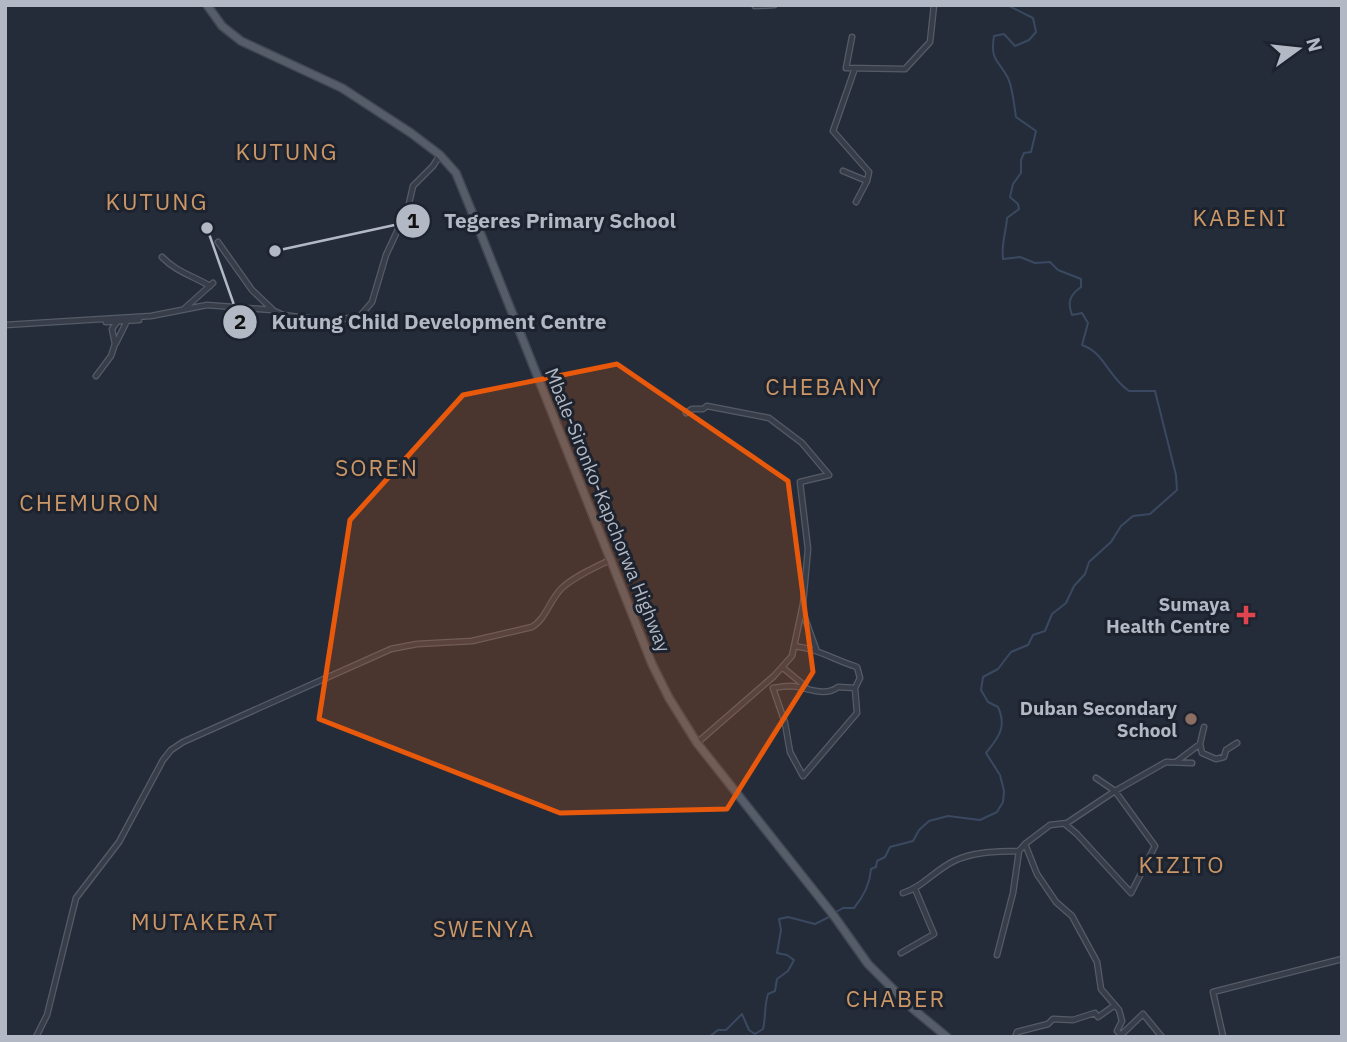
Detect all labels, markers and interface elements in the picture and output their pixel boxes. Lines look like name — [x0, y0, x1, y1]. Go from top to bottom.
north arrow — [1263, 14, 1333, 84]
text: N — [1301, 35, 1328, 54]
district label: KUTUNG — [235, 136, 339, 166]
district label: KUTUNG — [105, 186, 209, 216]
callout: Tegeres Primary School — [395, 200, 690, 242]
district label: KABENI — [1192, 202, 1288, 232]
text: 1 — [407, 206, 420, 234]
text: Tegeres Primary School — [444, 206, 676, 234]
callout: Kutung Child Development Centre — [223, 301, 621, 343]
text: 2 — [234, 307, 246, 335]
text: Kutung Child Development Centre — [271, 307, 607, 335]
street label: Mbale-Sironko-Kapchorwa Highway — [540, 364, 676, 656]
district label: CHEBANY — [765, 371, 883, 401]
district label: SOREN — [335, 452, 419, 482]
district label: CHEMURON — [19, 487, 161, 517]
place label: Sumaya Health Centre — [1106, 592, 1230, 638]
marker: Sumaya Health Centre — [1236, 605, 1256, 625]
place label: Duban Secondary School — [1020, 696, 1178, 742]
marker: Duban Secondary School — [1183, 711, 1199, 727]
district label: KIZITO — [1138, 849, 1226, 879]
district label: MUTAKERAT — [131, 906, 279, 936]
district label: SWENYA — [433, 913, 535, 943]
district label: CHABER — [846, 983, 946, 1013]

